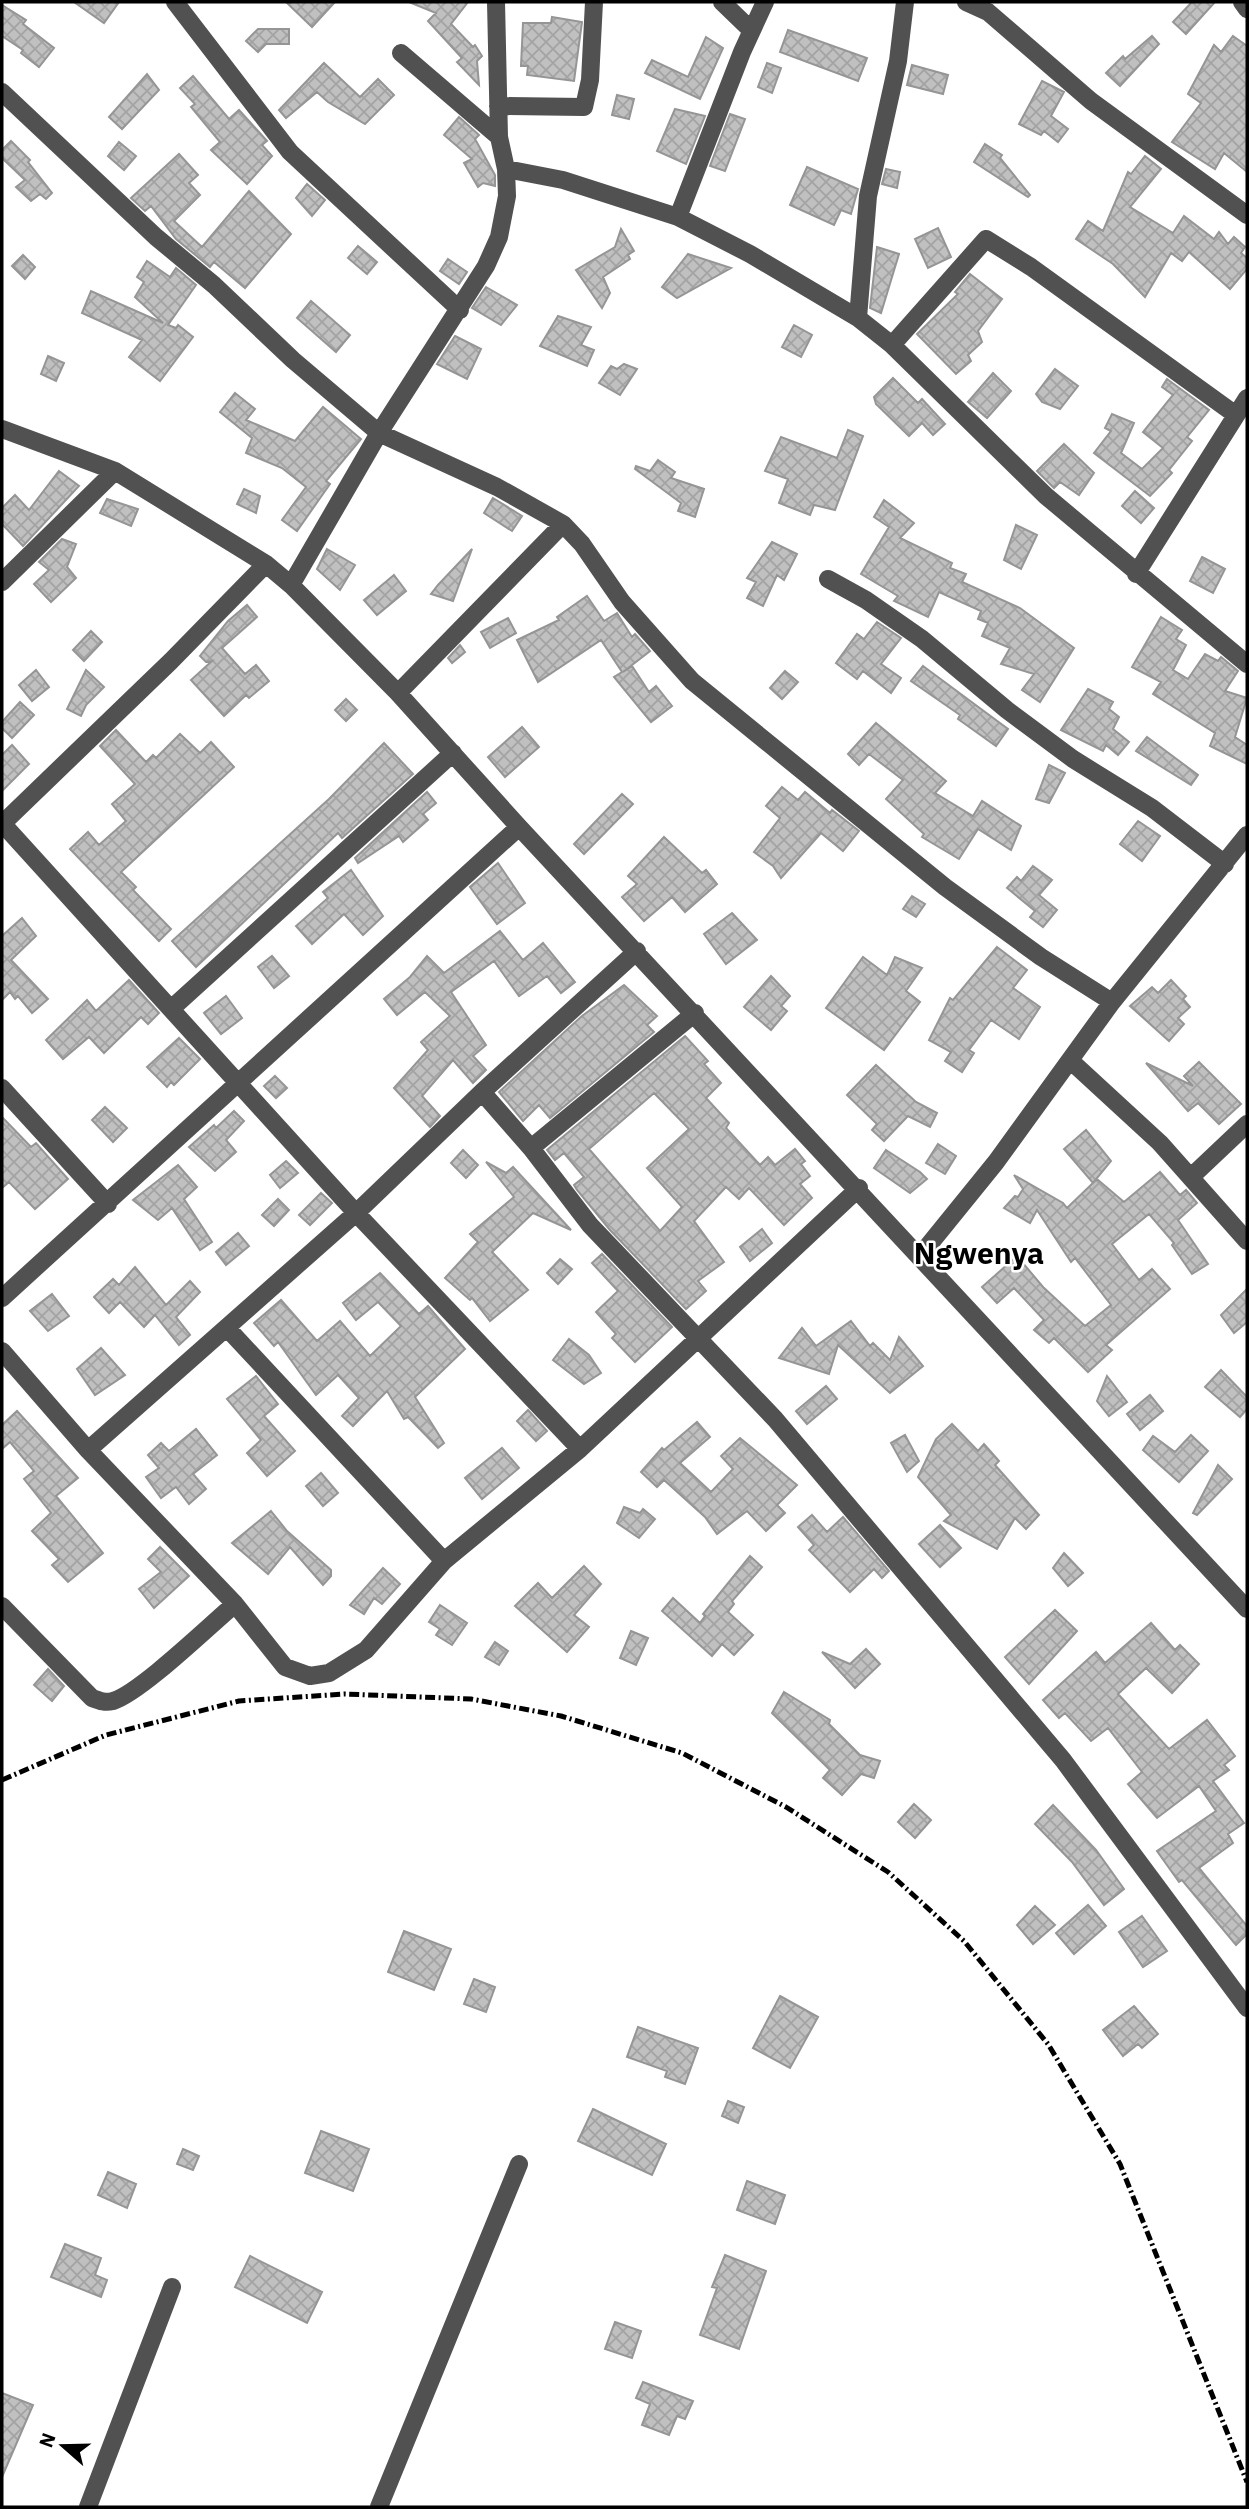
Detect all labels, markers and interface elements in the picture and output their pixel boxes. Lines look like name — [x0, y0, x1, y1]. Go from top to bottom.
district label: Ngwenya — [914, 1233, 1044, 1272]
north arrow — [28, 2411, 98, 2481]
text: N — [33, 2430, 61, 2451]

